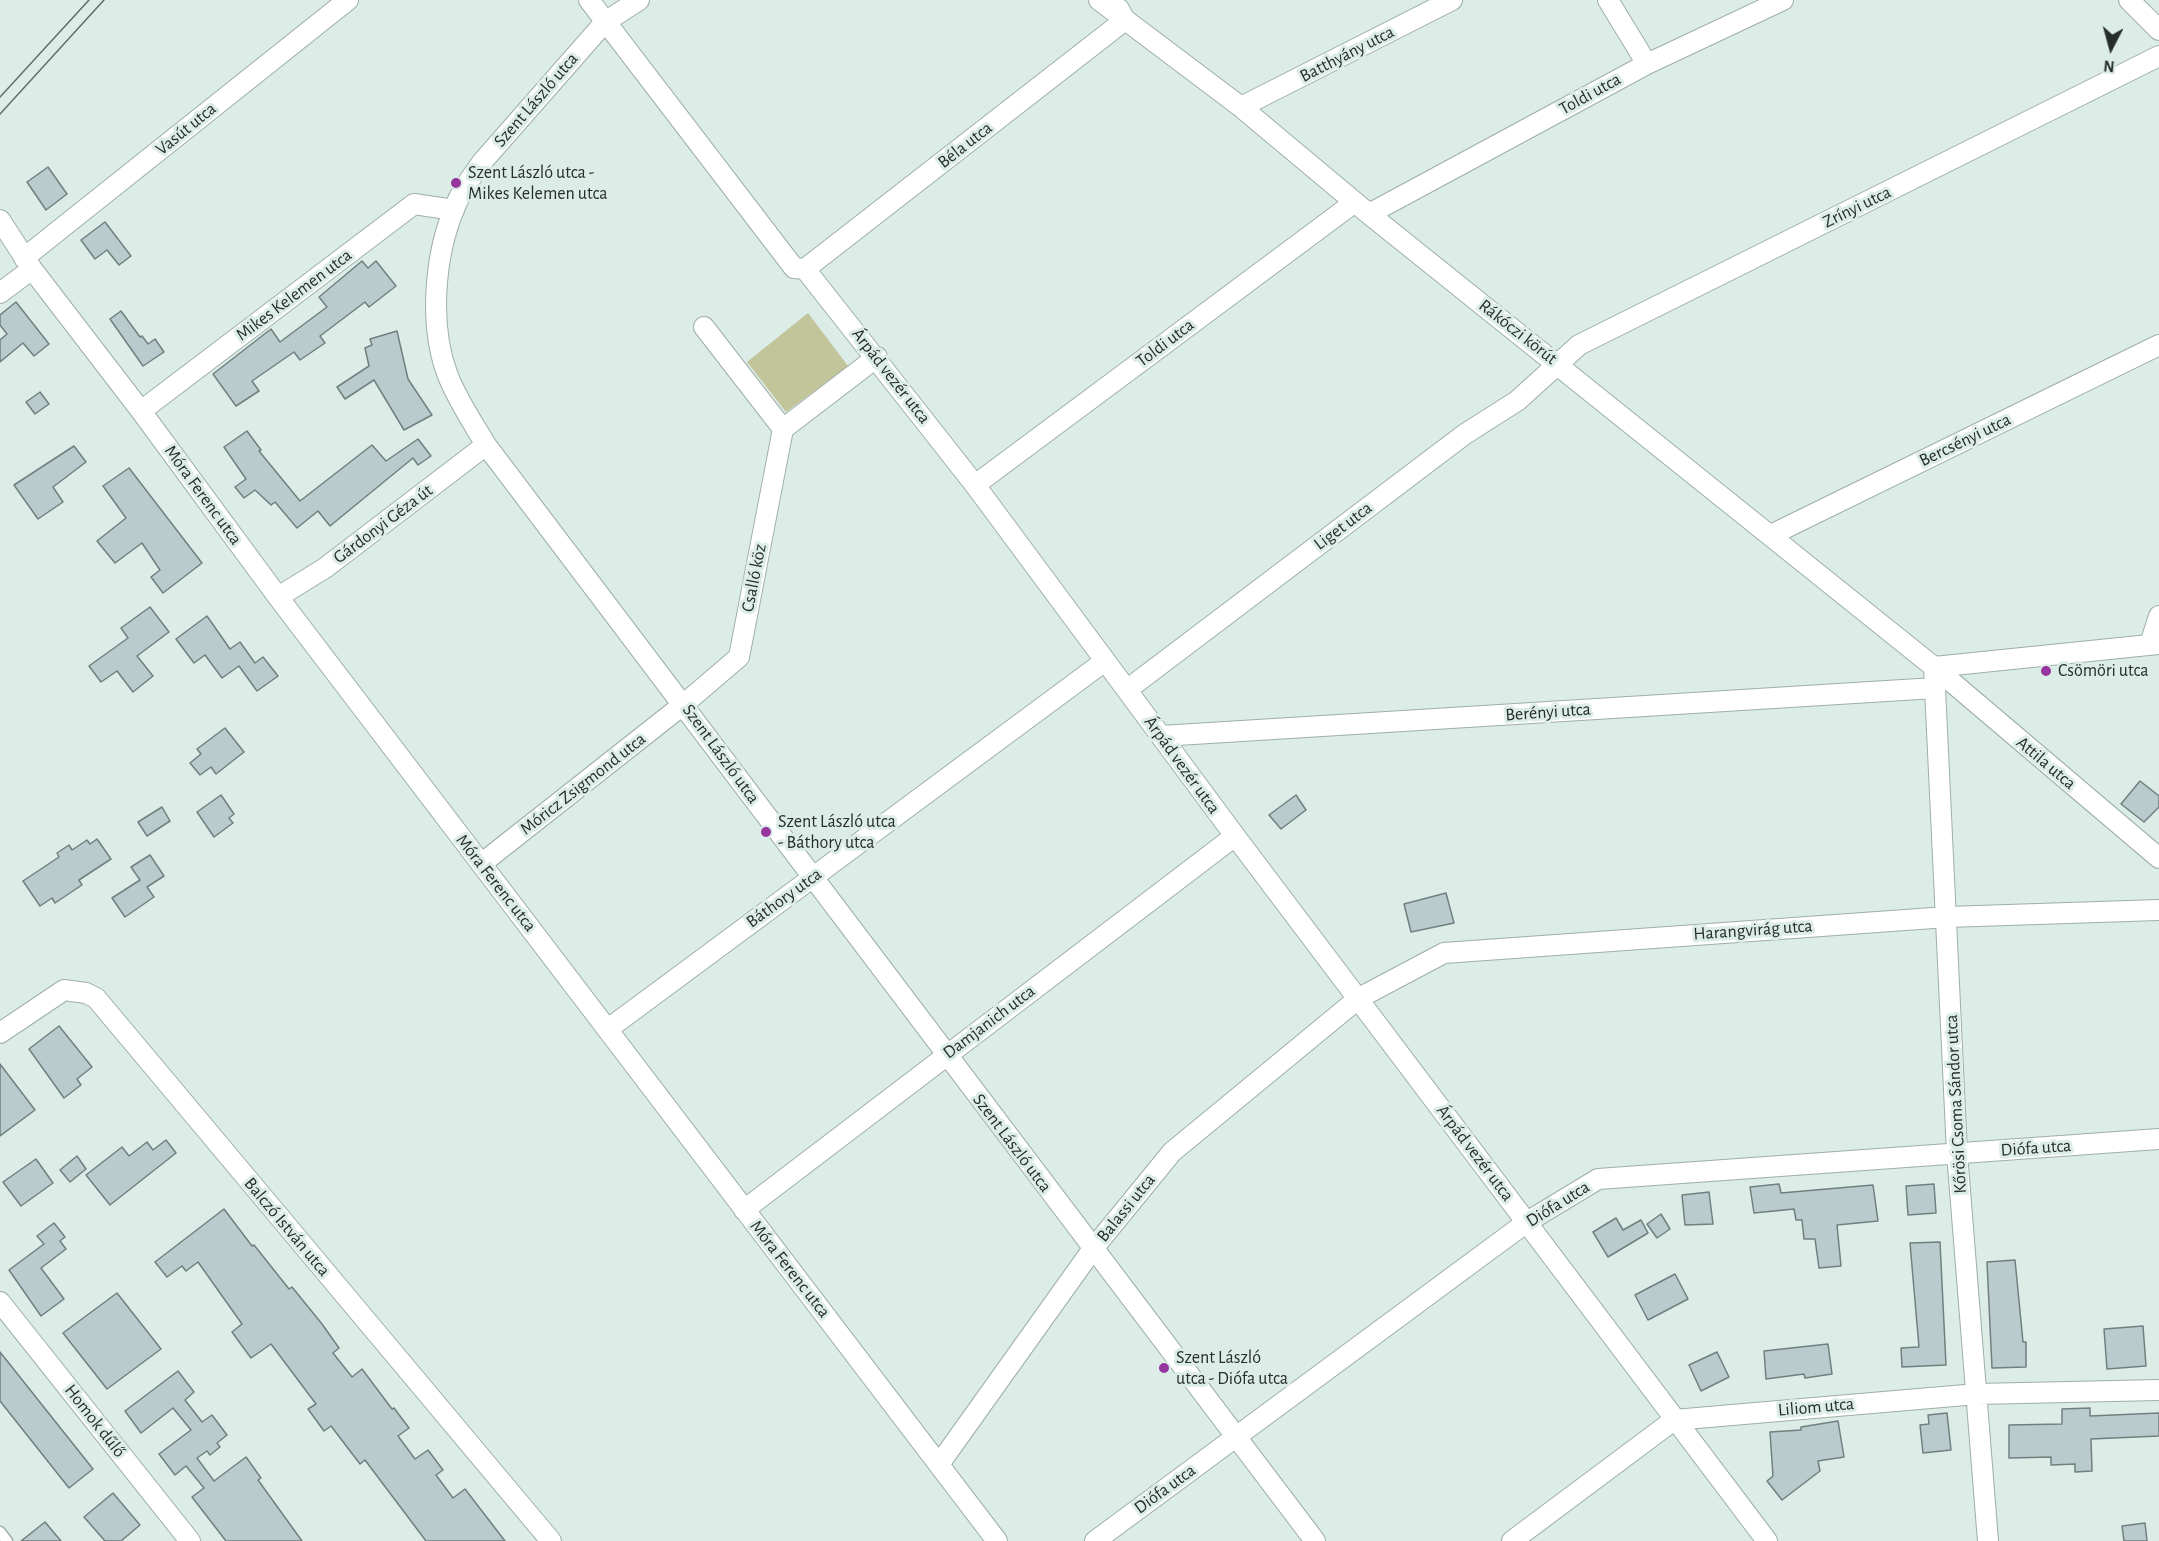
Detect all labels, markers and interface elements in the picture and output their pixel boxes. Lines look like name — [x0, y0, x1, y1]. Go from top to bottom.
north arrow — [2081, 18, 2141, 78]
street label: Batthyány utca — [1296, 21, 1398, 87]
street label: Szent László utca — [489, 48, 583, 152]
text: N — [2103, 57, 2115, 74]
street label: Toldi utca — [1555, 68, 1625, 120]
street label: Vasút utca — [151, 98, 221, 160]
street label: Béla utca — [933, 117, 997, 173]
place label: Szent László utca - Mikes Kelemen utca — [468, 162, 608, 204]
marker: Szent László utca - Mikes Kelemen utca — [449, 176, 463, 190]
street label: Zrínyi utca — [1819, 181, 1895, 233]
street label: Mikes Kelemen utca — [232, 244, 356, 346]
street label: Rákóczi körút — [1474, 295, 1562, 369]
street label: Toldi utca — [1132, 314, 1198, 372]
street label: Árpád vezér utca — [847, 324, 935, 428]
street label: Bercsényi utca — [1916, 409, 2014, 471]
street label: Móra Ferenc utca — [160, 441, 246, 549]
street label: Gárdonyi Géza út — [329, 480, 437, 568]
street label: Liget utca — [1310, 497, 1376, 555]
street label: Csalló köz — [737, 542, 771, 614]
place label: Csömöri utca — [2058, 660, 2149, 682]
marker: Csömöri utca — [2039, 664, 2053, 678]
street label: Berényi utca — [1505, 698, 1591, 726]
street label: Szent László utca — [678, 700, 764, 808]
street label: Árpád vezér utca — [1139, 712, 1225, 818]
street label: Móricz Zsigmond utca — [516, 728, 650, 840]
street label: Attila utca — [2012, 732, 2080, 794]
place label: Szent László utca - Báthory utca — [778, 811, 896, 854]
marker: Szent László utca - Báthory utca — [759, 825, 773, 839]
street label: Móra Ferenc utca — [451, 830, 541, 936]
street label: Báthory utca — [742, 863, 826, 933]
street label: Harangvirág utca — [1693, 915, 1813, 945]
street label: Damjanich utca — [939, 980, 1039, 1064]
street label: Kőrösi Csoma Sándor utca — [1941, 1014, 1971, 1194]
street label: Szent László utca — [968, 1089, 1056, 1197]
street label: Árpád vezér utca — [1432, 1100, 1518, 1206]
street label: Diófa utca — [2000, 1135, 2072, 1161]
street label: Balassi utca — [1092, 1170, 1160, 1246]
street label: Balczó István utca — [239, 1173, 335, 1281]
street label: Diófa utca — [1522, 1176, 1594, 1232]
street label: Móra Ferenc utca — [745, 1216, 835, 1322]
place label: Szent László utca - Diófa utca — [1176, 1347, 1288, 1390]
marker: Szent László utca - Diófa utca — [1157, 1361, 1171, 1375]
street label: Homok dűlő — [60, 1380, 130, 1462]
street label: Liliom utca — [1777, 1393, 1855, 1421]
street label: Diófa utca — [1130, 1459, 1200, 1519]

